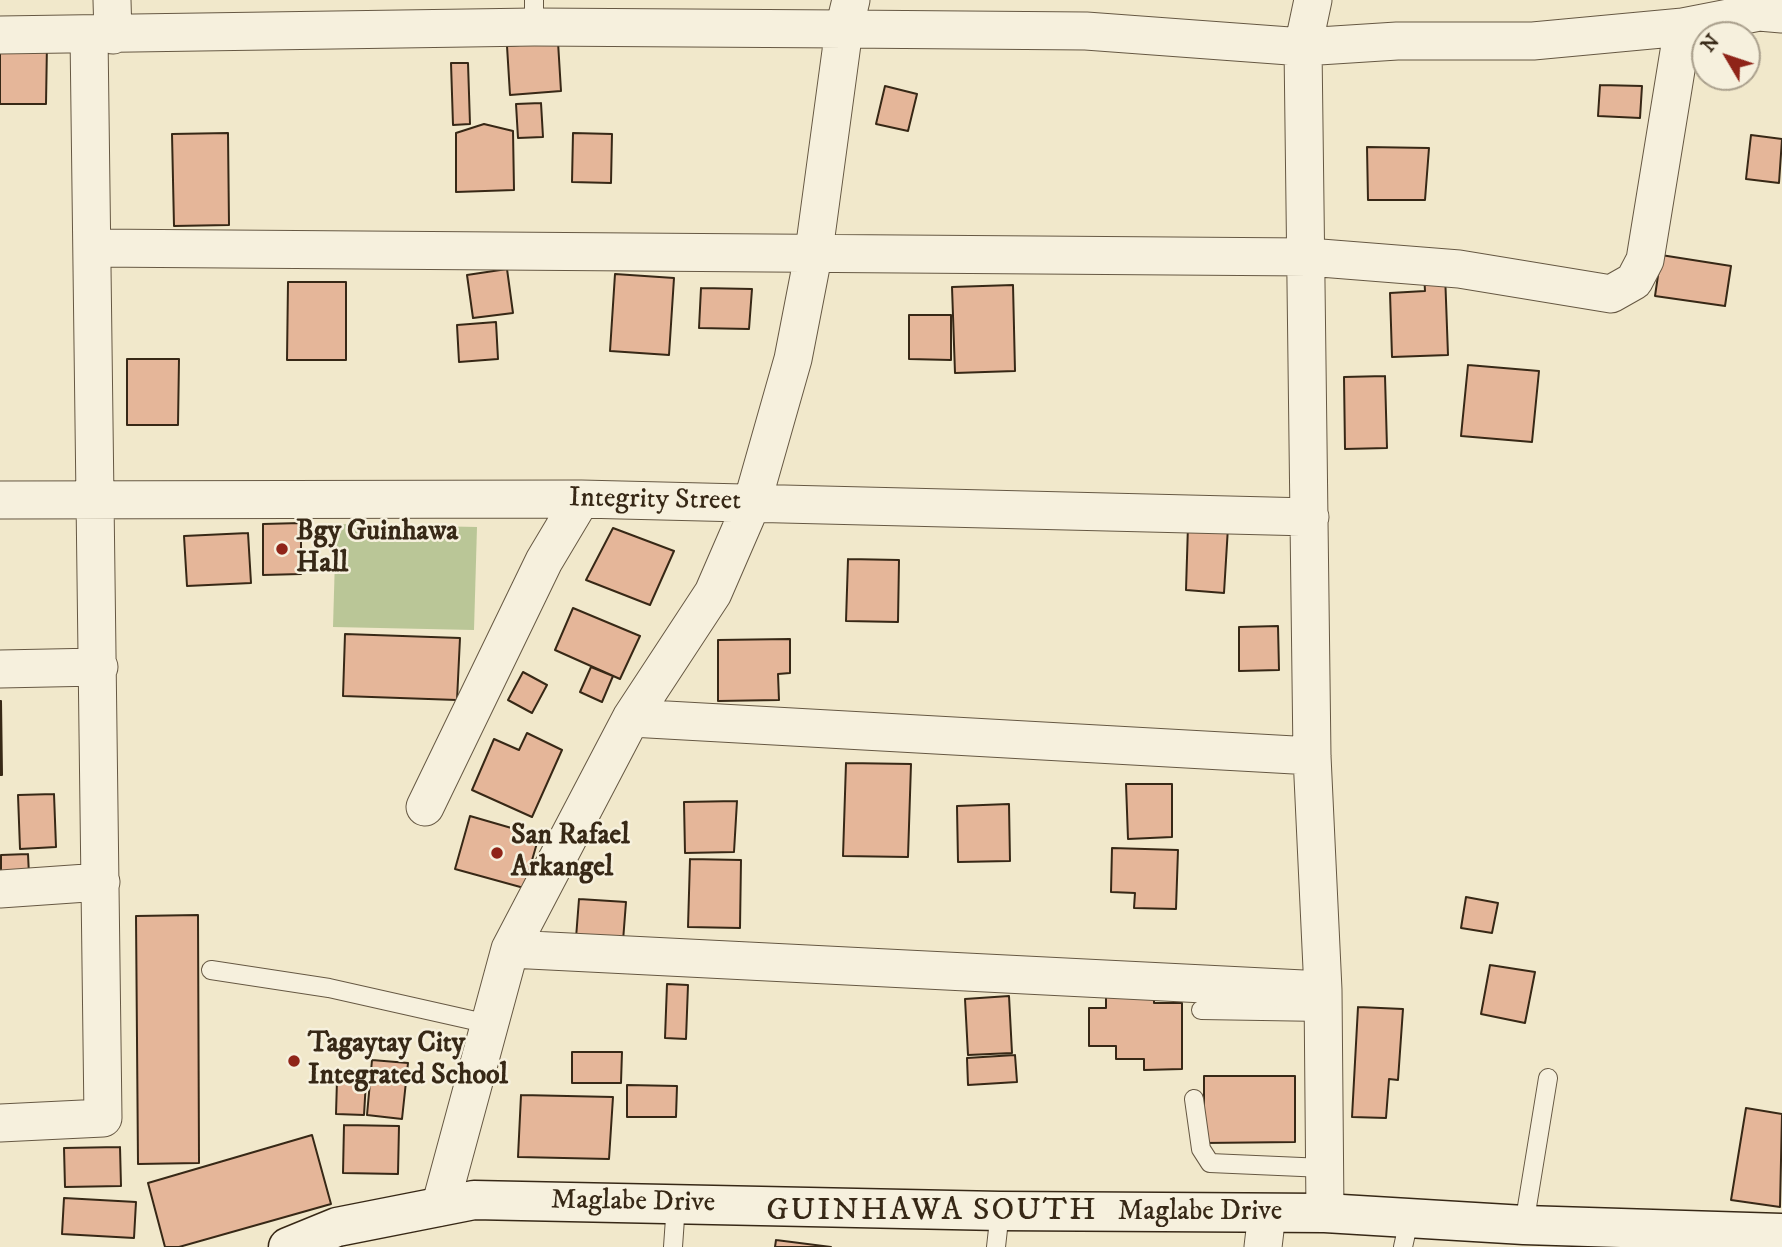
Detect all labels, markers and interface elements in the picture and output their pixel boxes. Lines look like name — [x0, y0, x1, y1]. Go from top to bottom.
north arrow — [1691, 21, 1761, 91]
text: N — [1697, 30, 1725, 57]
street label: Integrity Street — [569, 483, 741, 519]
place label: Bgy Guinhawa Hall — [296, 516, 458, 582]
marker: Bgy Guinhawa Hall — [274, 541, 290, 557]
place label: San Rafael Arkangel — [511, 820, 630, 886]
marker: San Rafael Arkangel — [489, 845, 505, 861]
place label: Tagaytay City Integrated School — [308, 1028, 508, 1094]
marker: Tagaytay City Integrated School — [286, 1053, 302, 1069]
street label: Maglabe Drive — [550, 1185, 716, 1221]
district label: GUINHAWA SOUTH — [768, 1193, 1096, 1231]
street label: Maglabe Drive — [1118, 1196, 1282, 1230]

